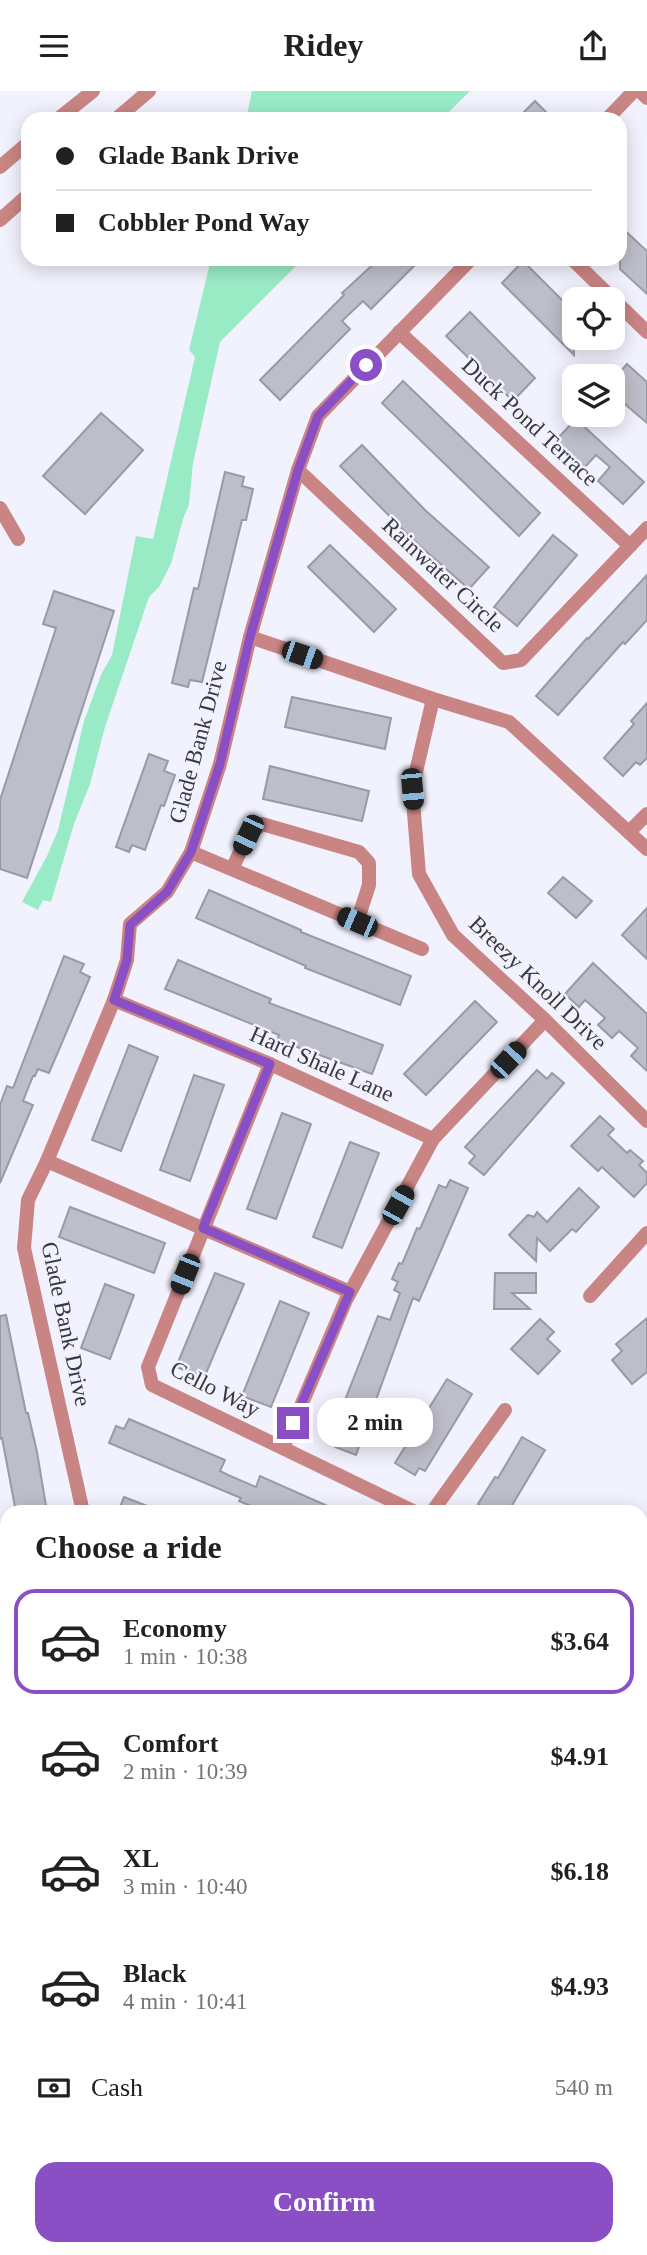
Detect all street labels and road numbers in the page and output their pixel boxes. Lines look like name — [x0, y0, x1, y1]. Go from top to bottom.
street label: Duck Pond Terrace — [457, 353, 603, 491]
street label: Rainwater Circle — [377, 513, 509, 637]
street label: Glade Bank Drive — [164, 658, 232, 826]
street label: Breezy Knoll Drive — [464, 911, 612, 1055]
street label: Hard Shale Lane — [246, 1021, 398, 1107]
street label: Glade Bank Drive — [36, 1240, 96, 1408]
street label: Cello Way — [166, 1356, 264, 1422]

